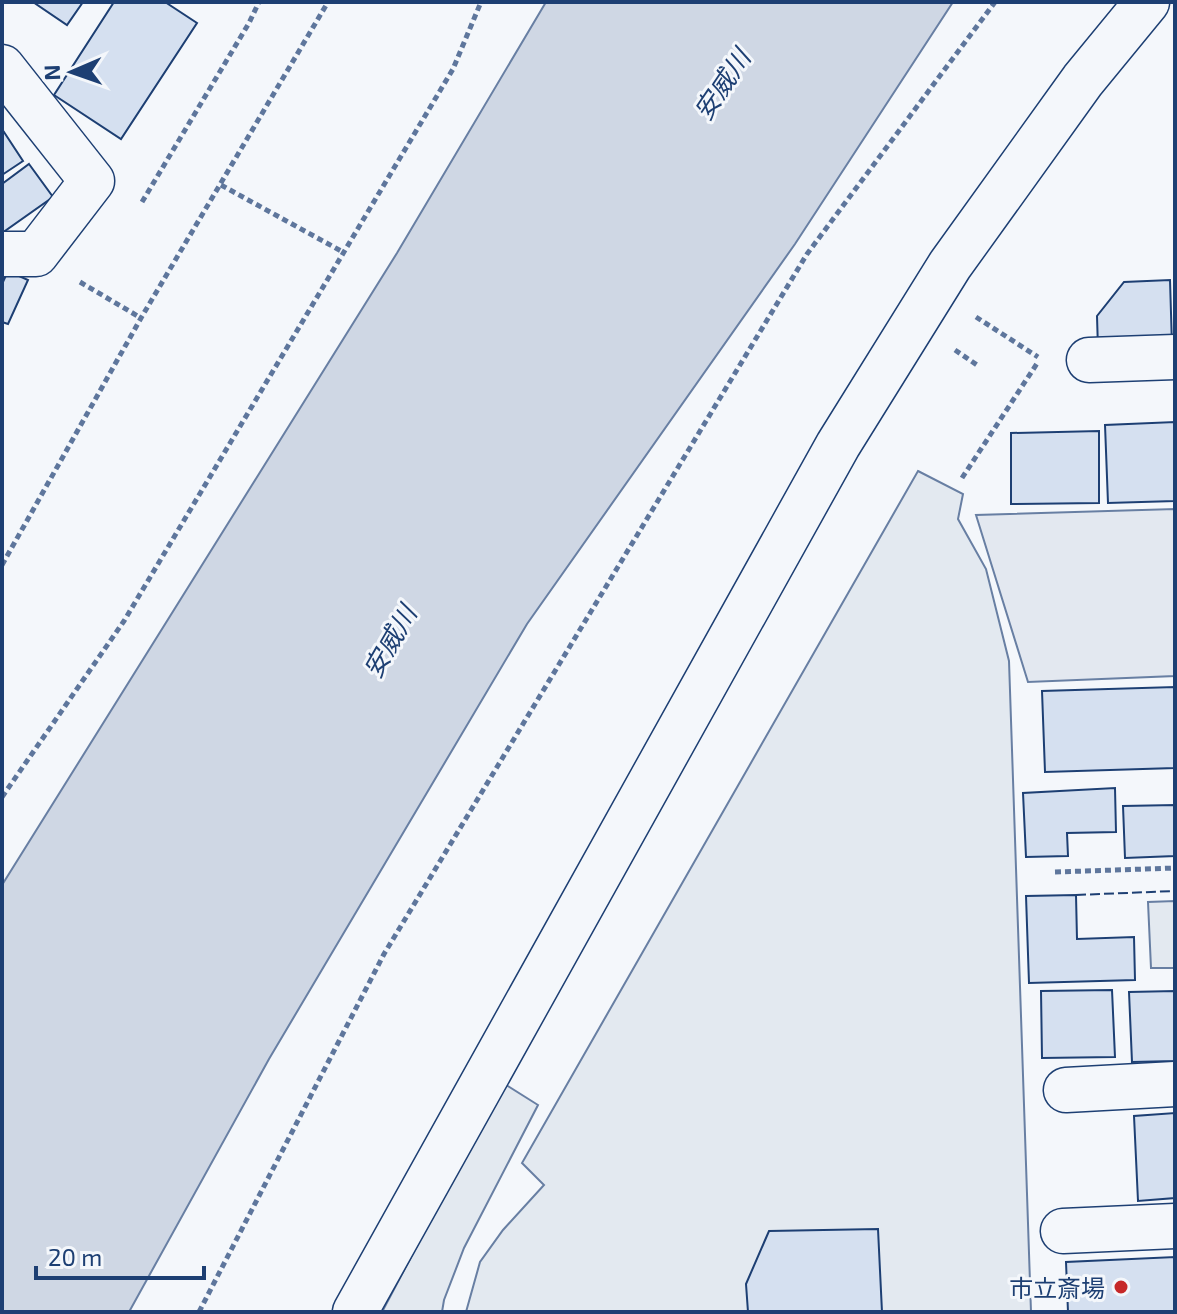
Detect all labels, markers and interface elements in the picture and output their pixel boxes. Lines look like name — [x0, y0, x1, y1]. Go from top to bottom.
north arrow — [32, 32, 112, 112]
water label: 安威川 — [686, 41, 757, 125]
text: N — [38, 64, 64, 81]
water label: 安威川 — [356, 597, 423, 683]
scale bar — [36, 1230, 204, 1280]
text: 20 m — [48, 1242, 102, 1271]
place label: 市立斎場 — [1009, 1273, 1105, 1302]
marker: 市立斎場 — [1112, 1278, 1130, 1296]

